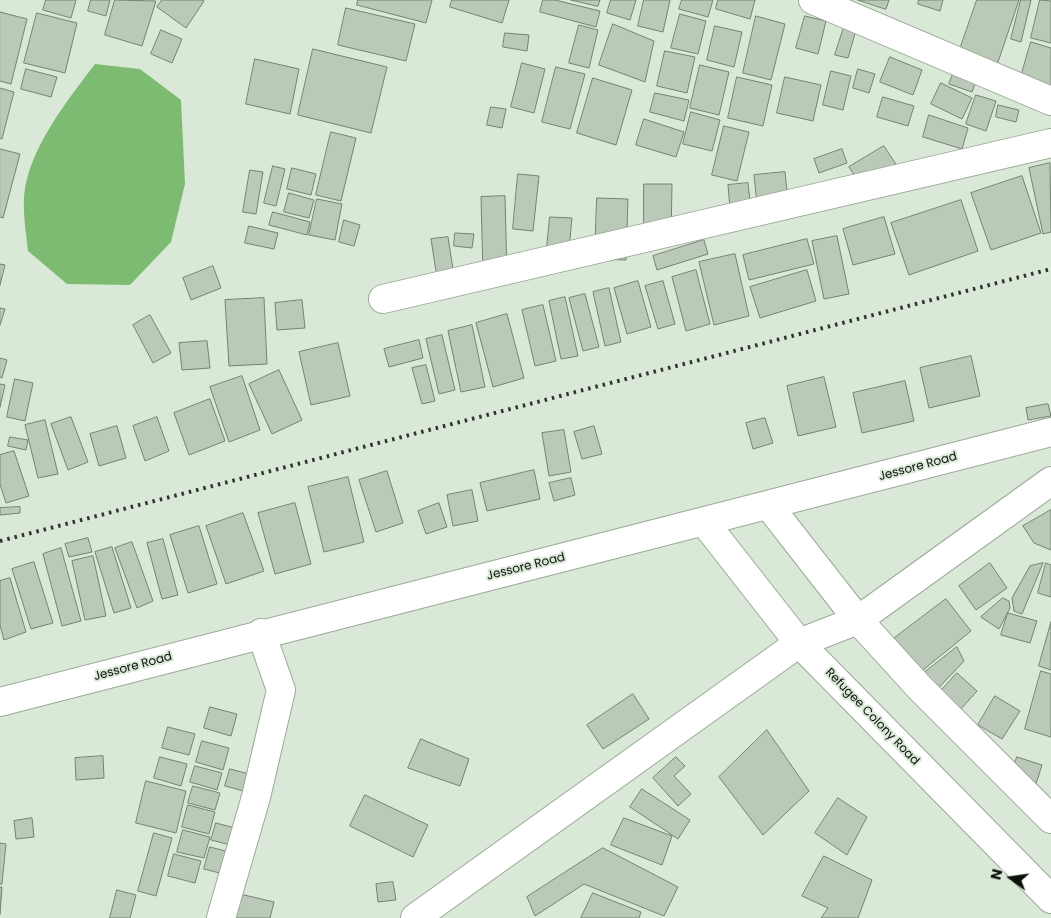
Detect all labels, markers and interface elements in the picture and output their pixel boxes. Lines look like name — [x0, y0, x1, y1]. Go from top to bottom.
street label: Jessore Road — [877, 450, 959, 484]
street label: Jessore Road — [485, 550, 567, 584]
street label: Jessore Road — [92, 650, 174, 684]
street label: Refugee Colony Road — [822, 666, 922, 768]
north arrow — [986, 853, 1036, 903]
text: N — [985, 867, 1007, 882]

